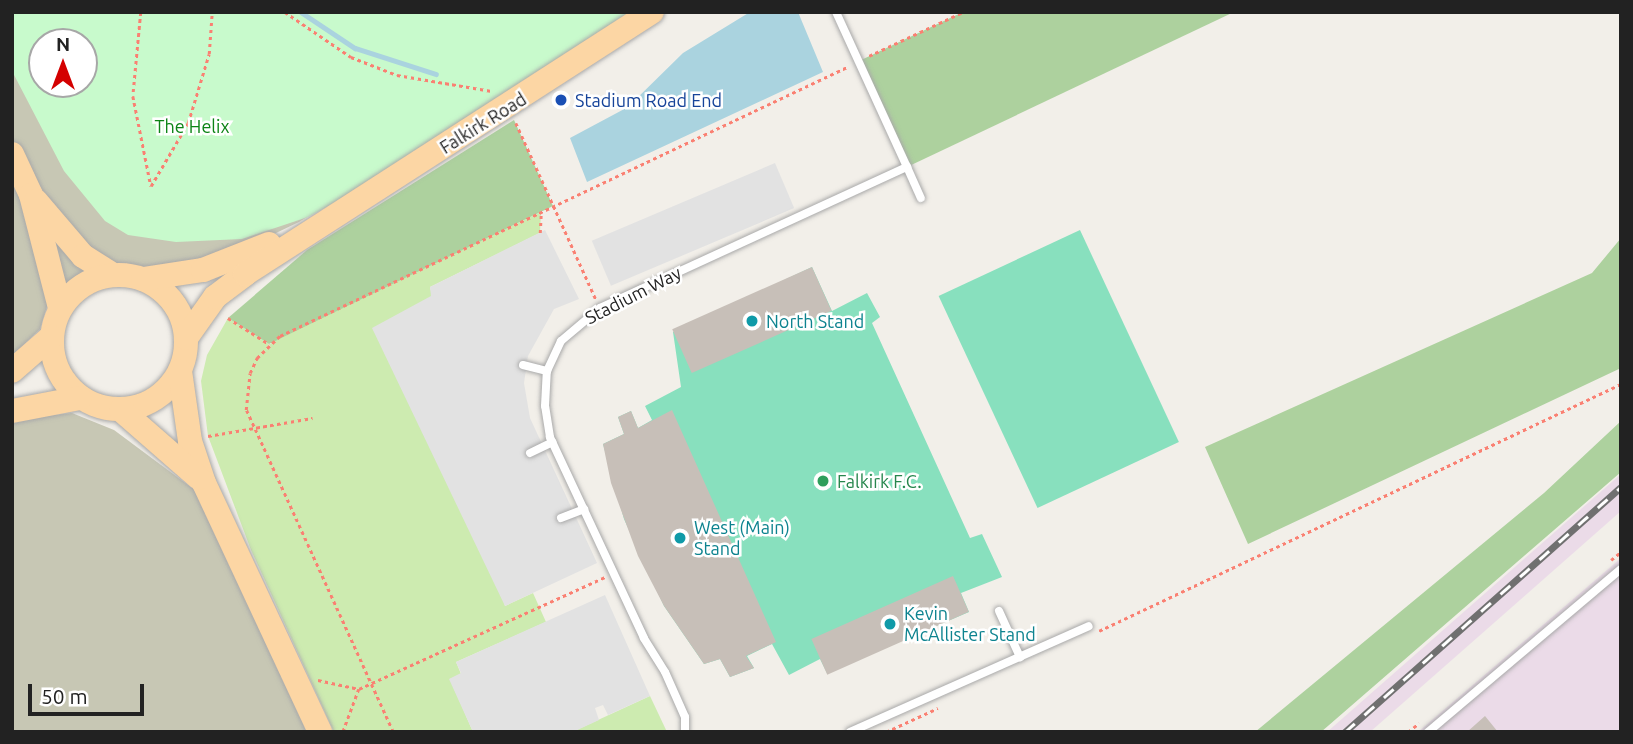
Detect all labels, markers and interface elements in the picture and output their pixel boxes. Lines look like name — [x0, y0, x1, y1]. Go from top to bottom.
north arrow — [28, 28, 98, 98]
text: N — [56, 33, 70, 55]
street label: Falkirk Road — [436, 88, 530, 158]
place label: Stadium Road End — [575, 89, 722, 111]
marker: Stadium Road End — [553, 92, 569, 108]
park label: The Helix — [154, 115, 230, 137]
street label: Stadium Way — [581, 262, 685, 328]
place label: North Stand — [766, 310, 864, 332]
marker: North Stand — [744, 313, 760, 329]
place label: Falkirk F.C. — [837, 470, 922, 492]
marker: Falkirk F.C. — [815, 473, 831, 489]
place label: West (Main) Stand — [694, 517, 790, 560]
marker: West (Main) Stand — [672, 530, 688, 546]
place label: Kevin McAllister Stand — [904, 603, 1036, 646]
marker: Kevin McAllister Stand — [882, 616, 898, 632]
scale bar — [32, 670, 147, 714]
text: 50 m — [41, 684, 88, 708]

